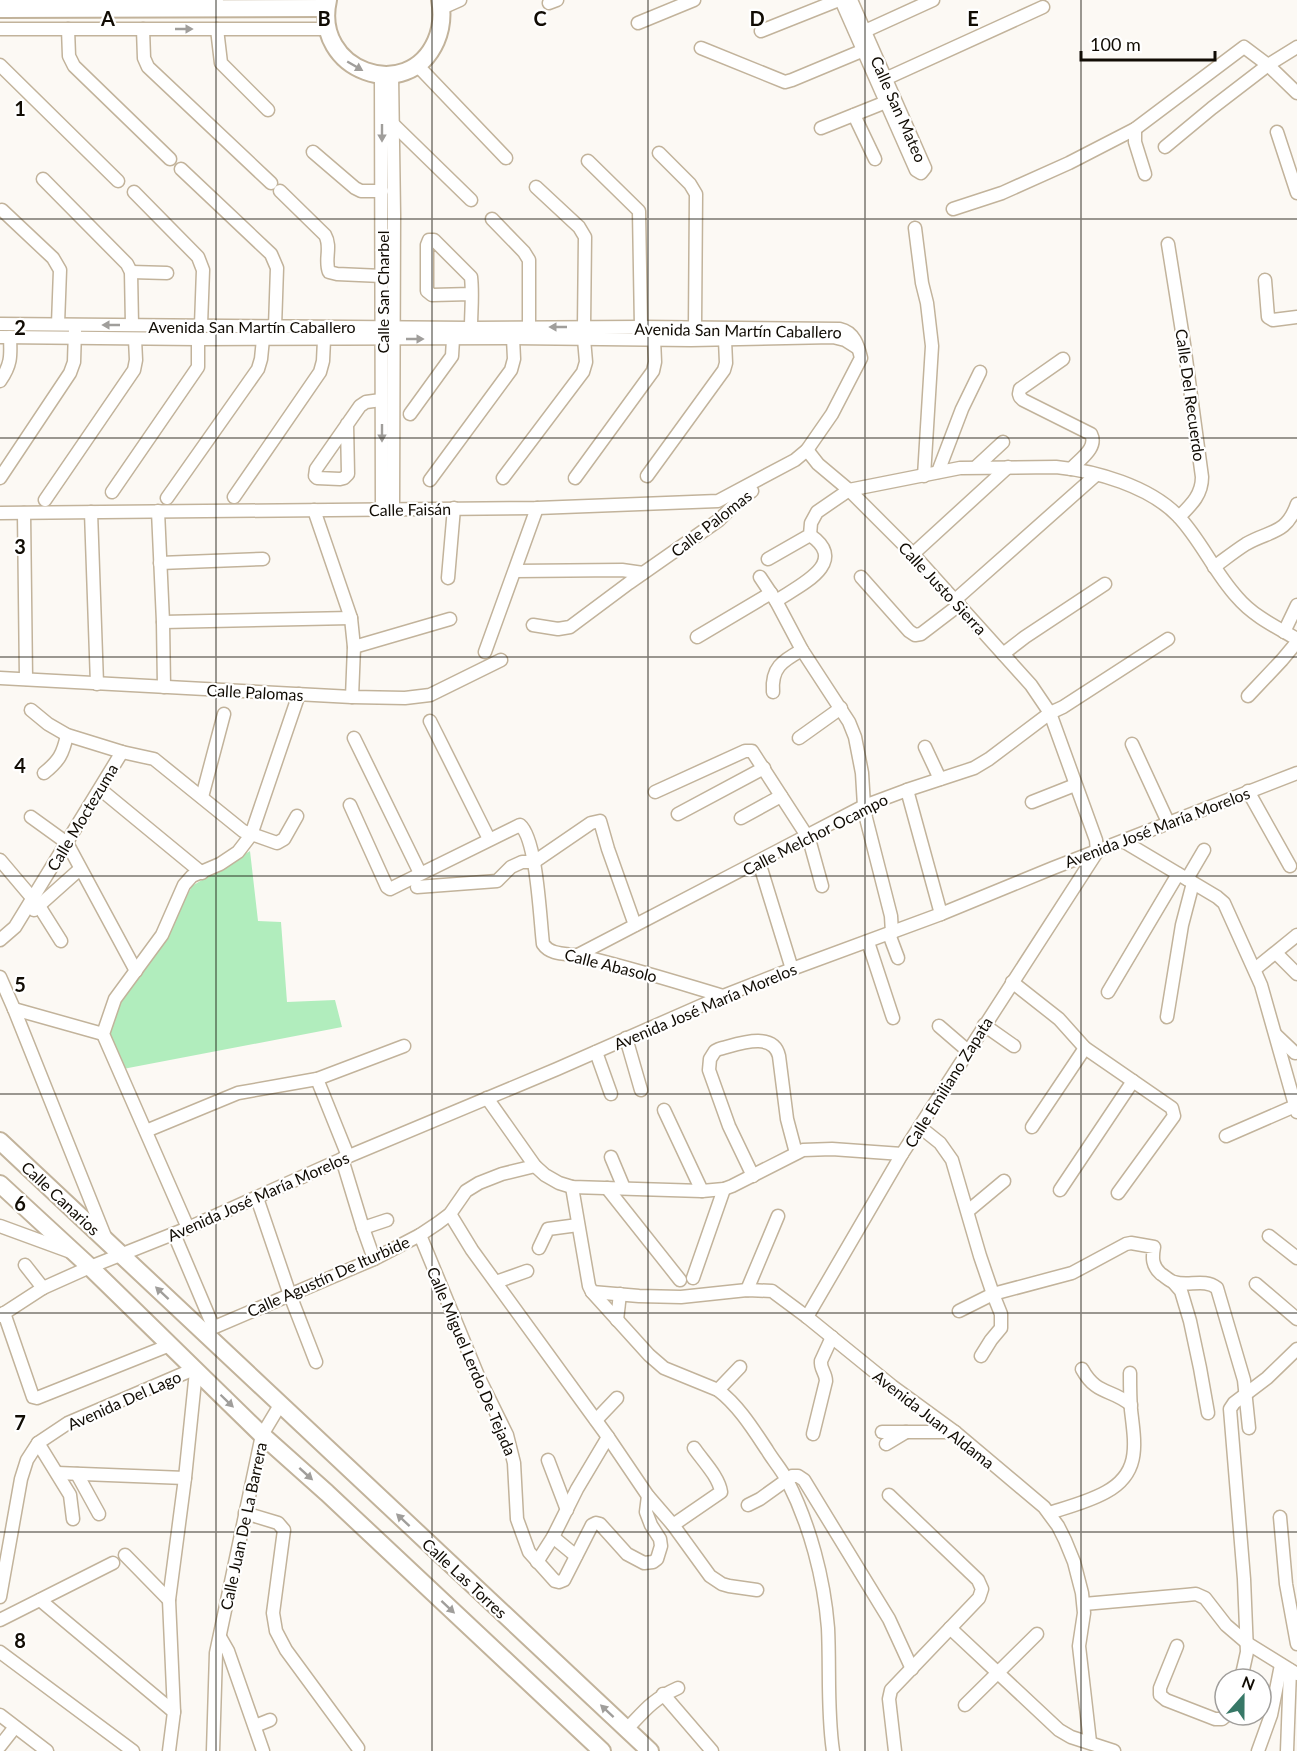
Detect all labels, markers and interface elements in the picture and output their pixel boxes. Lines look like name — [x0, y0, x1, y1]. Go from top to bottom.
text: A — [100, 6, 115, 30]
text: B — [317, 6, 331, 30]
text: C — [533, 6, 547, 30]
text: D — [749, 6, 765, 30]
text: E — [967, 6, 979, 30]
one-way arrow — [175, 24, 194, 34]
scale bar — [1081, 24, 1214, 62]
text: 100 m — [1090, 33, 1141, 55]
street label: Calle San Mateo — [867, 53, 931, 165]
one-way arrow — [347, 61, 364, 71]
text: 1 — [14, 96, 26, 120]
one-way arrow — [377, 124, 387, 143]
street label: Calle San Charbel — [373, 231, 392, 353]
text: 2 — [14, 315, 26, 339]
street label: Avenida San Martín Caballero — [148, 317, 356, 336]
street label: Avenida San Martín Caballero — [634, 319, 842, 341]
one-way arrow — [101, 320, 120, 330]
one-way arrow — [548, 322, 567, 332]
street label: Calle Del Recuerdo — [1172, 328, 1210, 462]
one-way arrow — [406, 334, 425, 344]
one-way arrow — [377, 424, 387, 443]
street label: Calle Palomas — [667, 486, 755, 560]
street label: Calle Faisán — [369, 499, 451, 519]
text: 3 — [14, 534, 26, 558]
street label: Calle Justo Sierra — [895, 538, 991, 638]
street label: Calle Palomas — [206, 680, 304, 704]
text: 4 — [14, 753, 26, 777]
street label: Calle Moctezuma — [43, 760, 121, 874]
street label: Avenida José María Morelos — [1062, 783, 1252, 871]
street label: Calle Melchor Ocampo — [739, 789, 891, 879]
street label: Calle Abasolo — [563, 944, 659, 986]
street label: Avenida José María Morelos — [611, 959, 799, 1053]
text: 5 — [14, 972, 26, 996]
street label: Calle Emiliano Zapata — [900, 1013, 996, 1151]
street label: Avenida José María Morelos — [164, 1147, 352, 1245]
street label: Calle Canarios — [18, 1157, 104, 1239]
text: 6 — [14, 1191, 26, 1215]
street label: Calle Agustín De Iturbide — [244, 1232, 412, 1320]
street label: Calle Miguel Lerdo De Tejada — [424, 1264, 520, 1458]
one-way arrow — [155, 1287, 169, 1301]
street label: Avenida Del Lago — [64, 1366, 184, 1434]
street label: Avenida Juan Aldama — [870, 1366, 998, 1472]
one-way arrow — [219, 1393, 233, 1407]
text: 7 — [14, 1410, 26, 1434]
street label: Calle Juan De La Barrera — [216, 1440, 270, 1612]
one-way arrow — [298, 1466, 312, 1480]
one-way arrow — [396, 1513, 411, 1527]
street label: Calle Las Torres — [419, 1534, 511, 1622]
one-way arrow — [441, 1599, 455, 1613]
text: 8 — [14, 1628, 26, 1652]
north arrow — [1213, 1667, 1273, 1727]
text: N — [1239, 1671, 1258, 1694]
one-way arrow — [600, 1705, 615, 1718]

